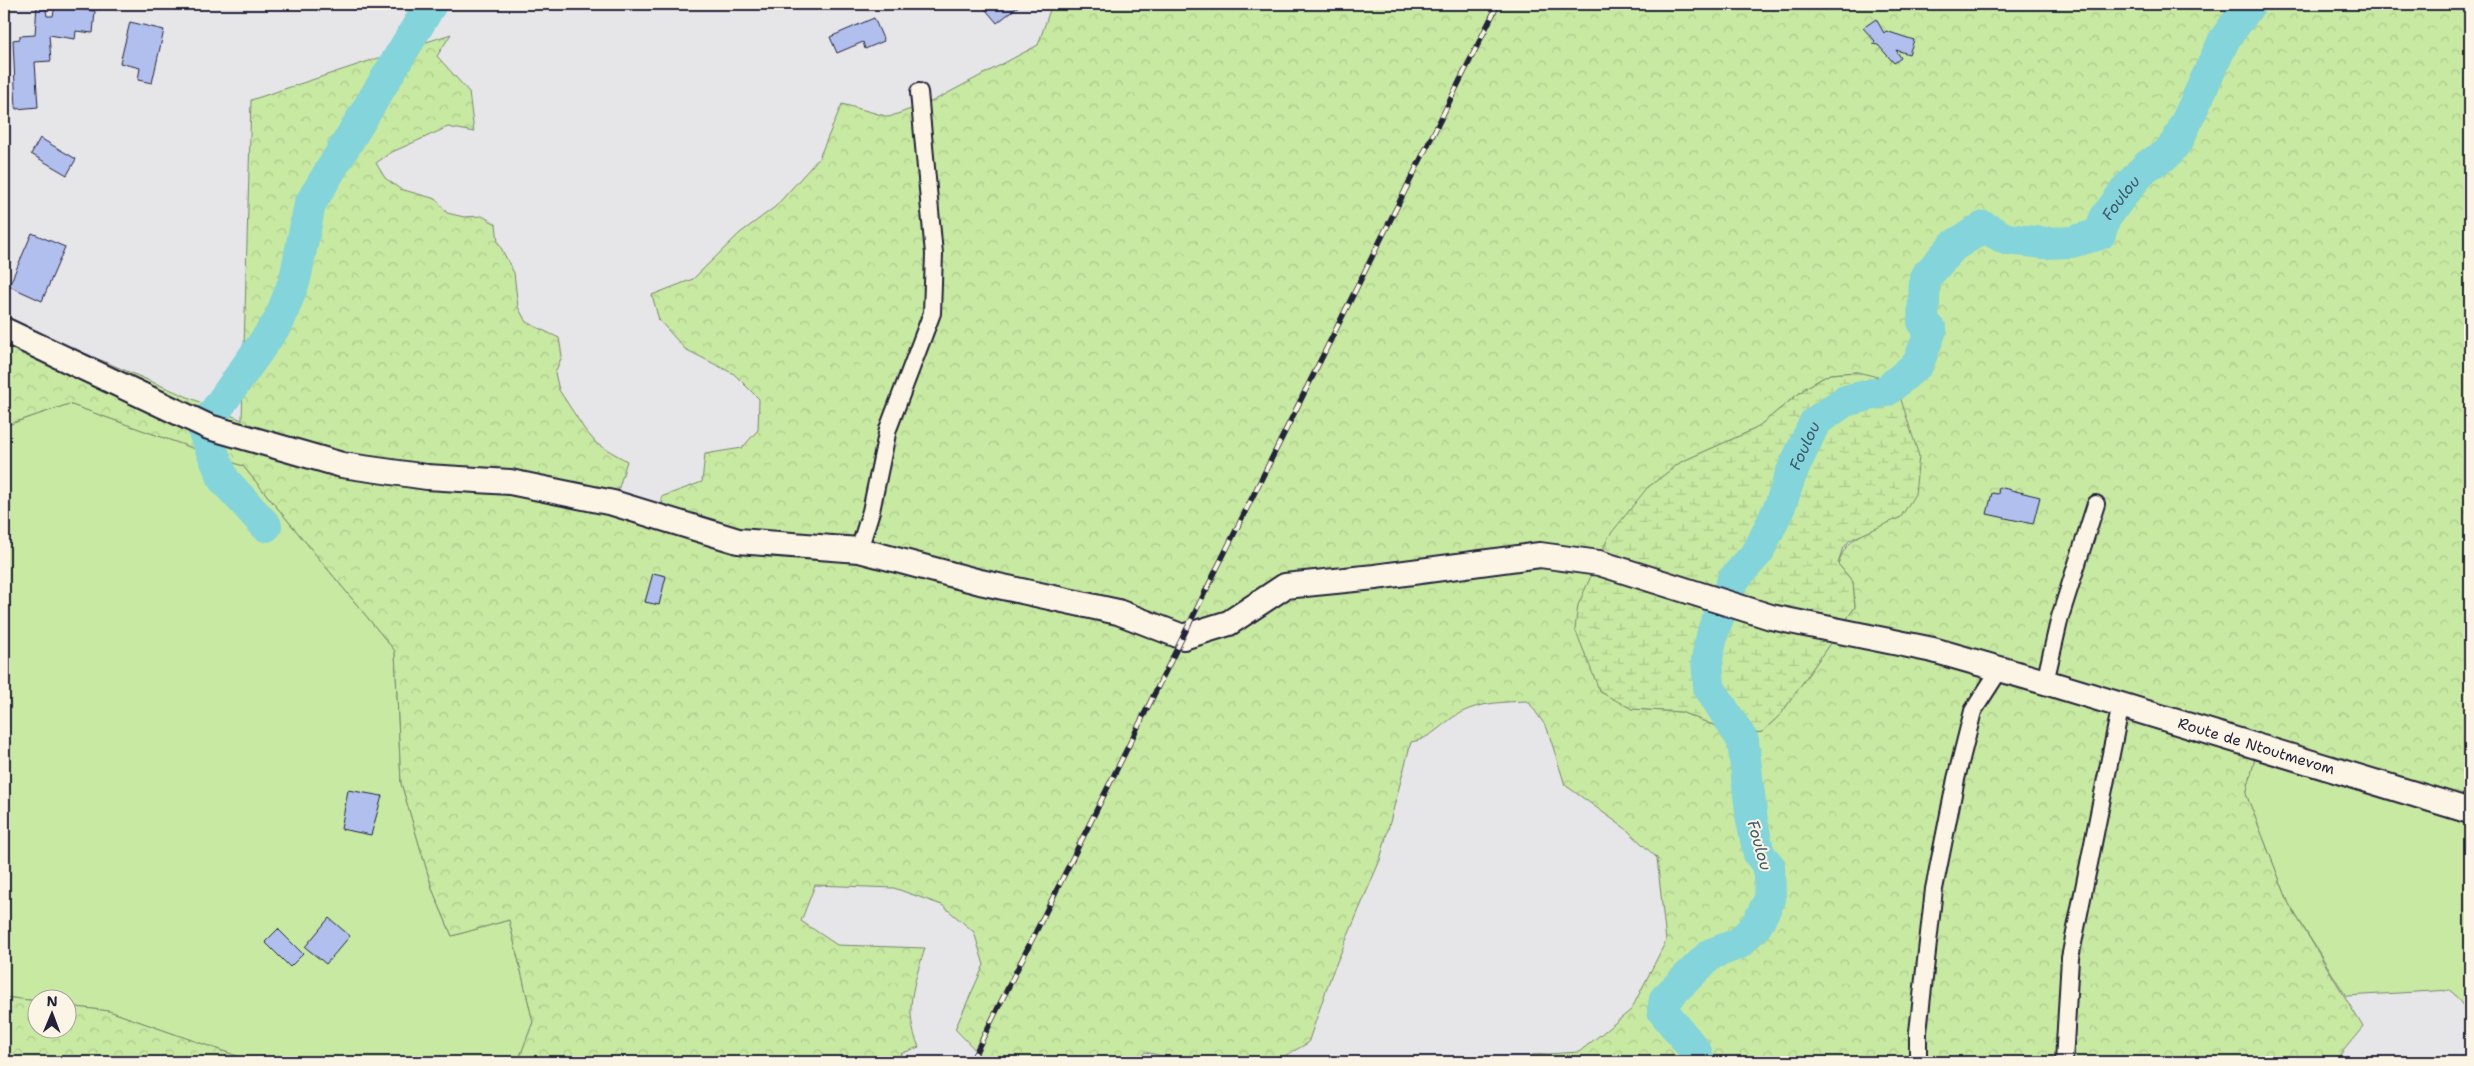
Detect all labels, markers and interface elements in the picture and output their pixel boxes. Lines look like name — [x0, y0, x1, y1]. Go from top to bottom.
water label: Foulou — [2097, 171, 2145, 225]
water label: Foulou — [1784, 418, 1825, 474]
street label: Route de Ntoutmevom — [2176, 713, 2337, 779]
water label: Foulou — [1742, 818, 1777, 873]
north arrow — [28, 988, 78, 1038]
text: N — [47, 992, 58, 1010]

